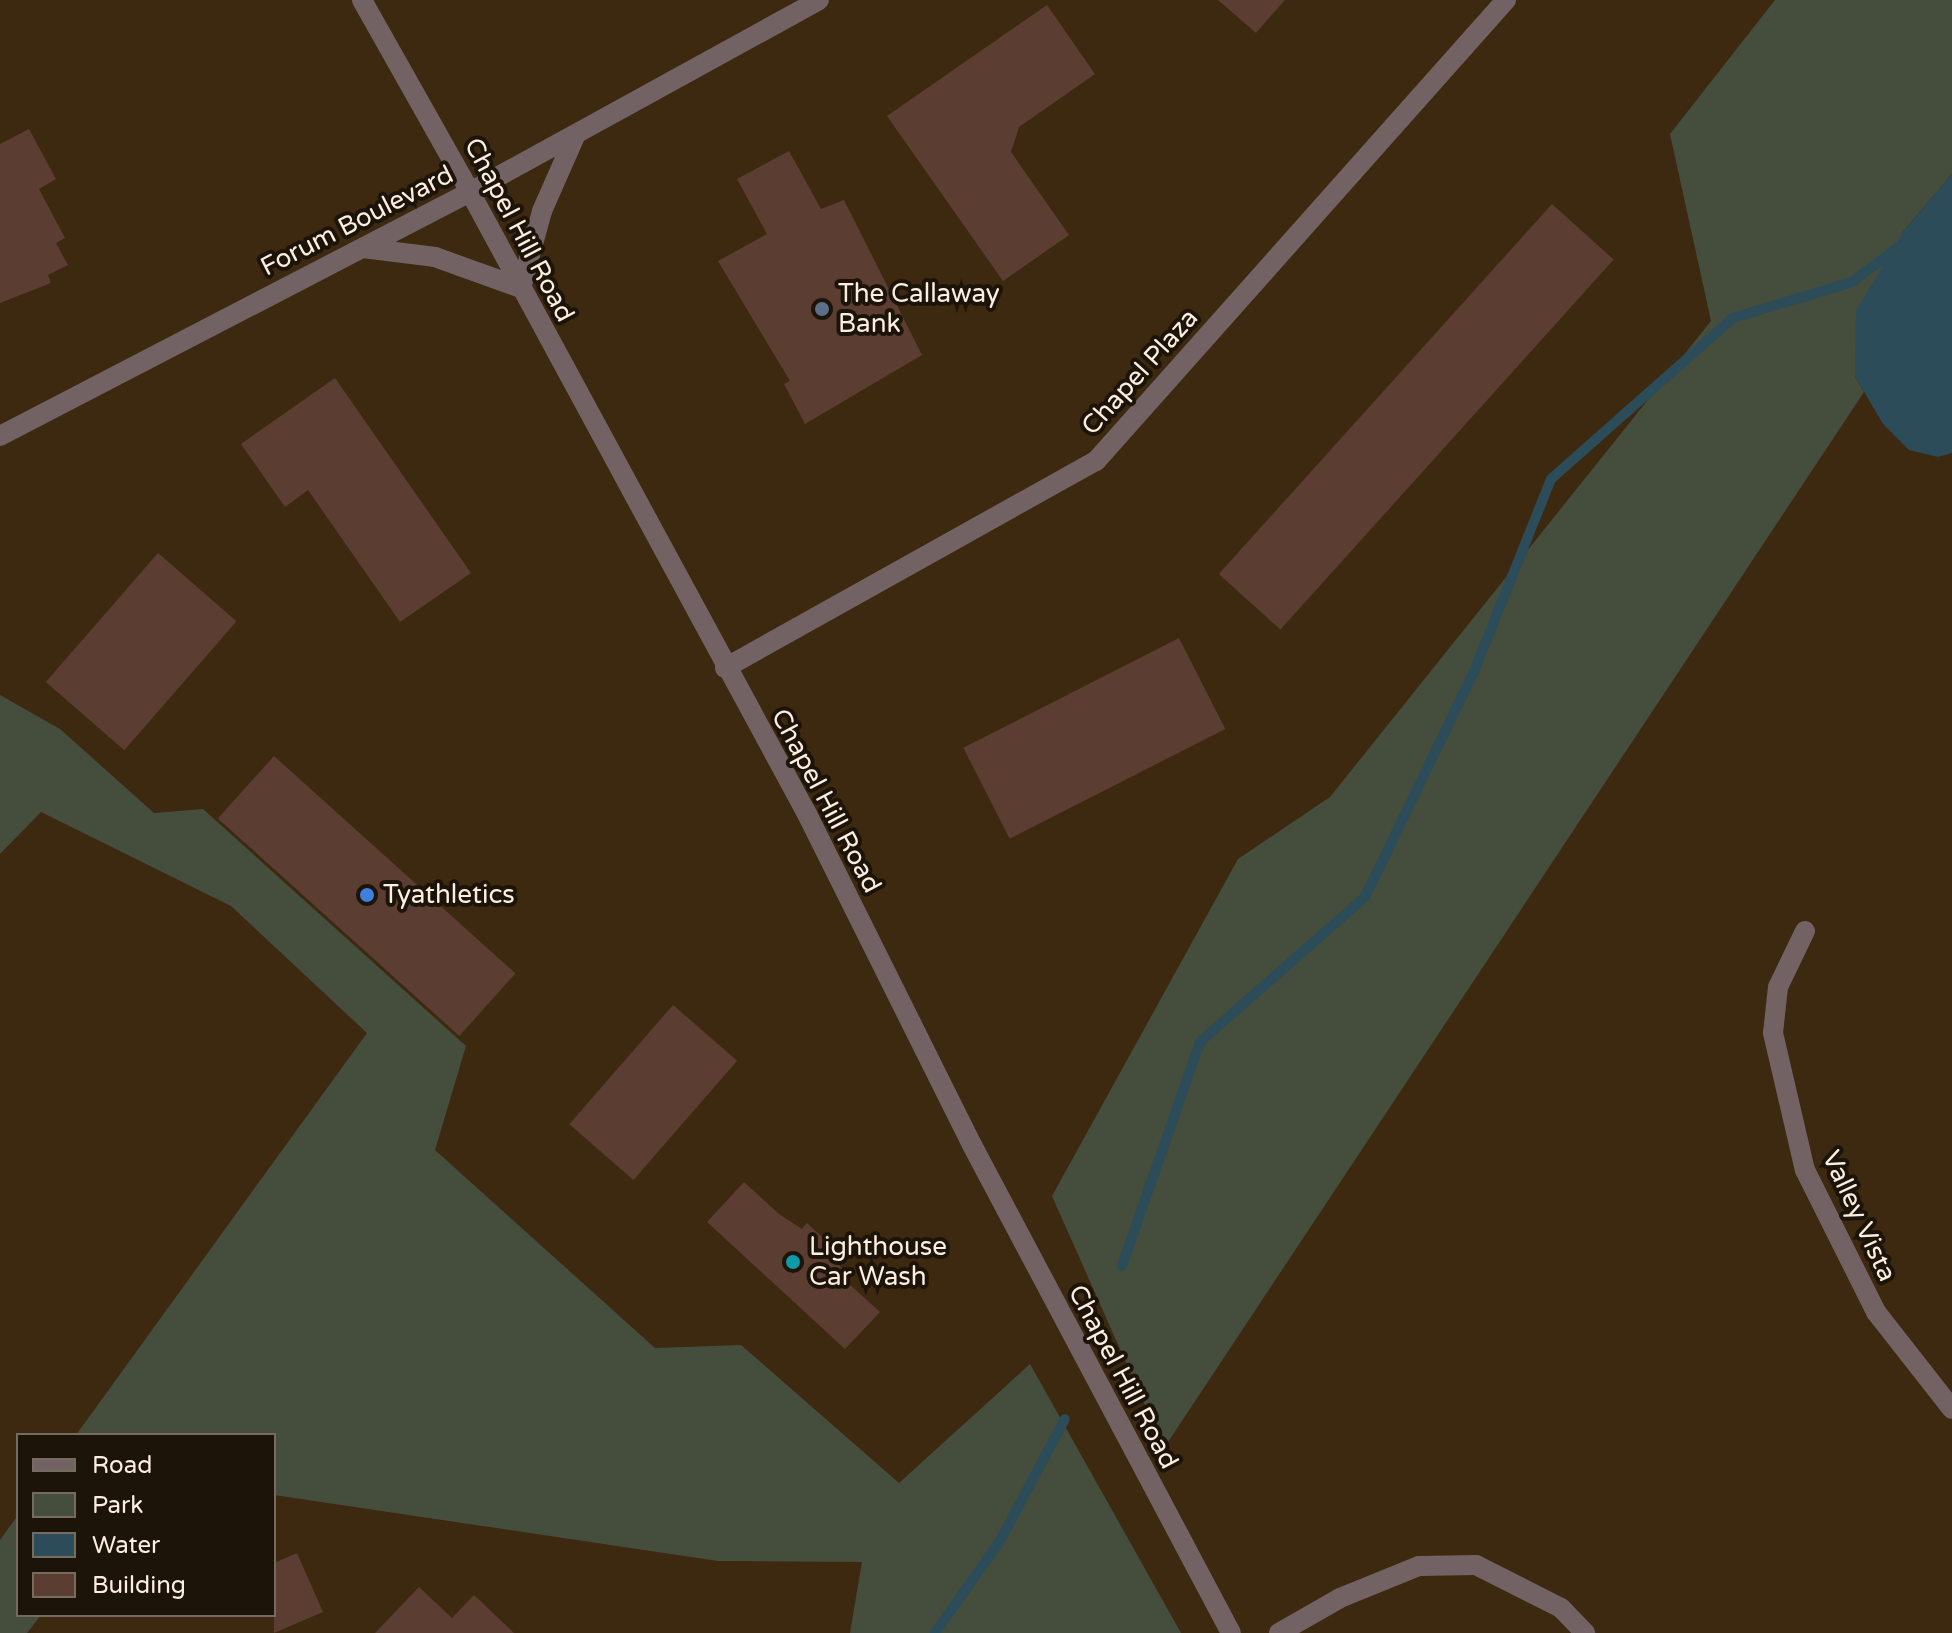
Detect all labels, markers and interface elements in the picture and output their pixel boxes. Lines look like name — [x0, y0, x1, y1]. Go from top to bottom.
street label: Chapel Hill Road — [457, 133, 581, 327]
street label: Forum Boulevard — [256, 159, 458, 283]
place label: The Callaway Bank — [838, 278, 1000, 340]
marker: The Callaway Bank — [813, 300, 831, 318]
street label: Chapel Plaza — [1075, 303, 1205, 441]
street label: Chapel Hill Road — [764, 704, 888, 898]
place label: Tyathletics — [383, 879, 515, 911]
marker: Tyathletics — [358, 886, 376, 904]
street label: Valley Vista — [1815, 1146, 1903, 1286]
place label: Lighthouse Car Wash — [809, 1231, 947, 1292]
marker: Lighthouse Car Wash — [784, 1253, 802, 1271]
street label: Chapel Hill Road — [1061, 1280, 1185, 1474]
legend — [16, 1433, 276, 1617]
text: Road — [92, 1451, 152, 1480]
text: Park — [92, 1491, 143, 1520]
text: Water — [92, 1531, 160, 1560]
text: Building — [92, 1571, 186, 1600]

